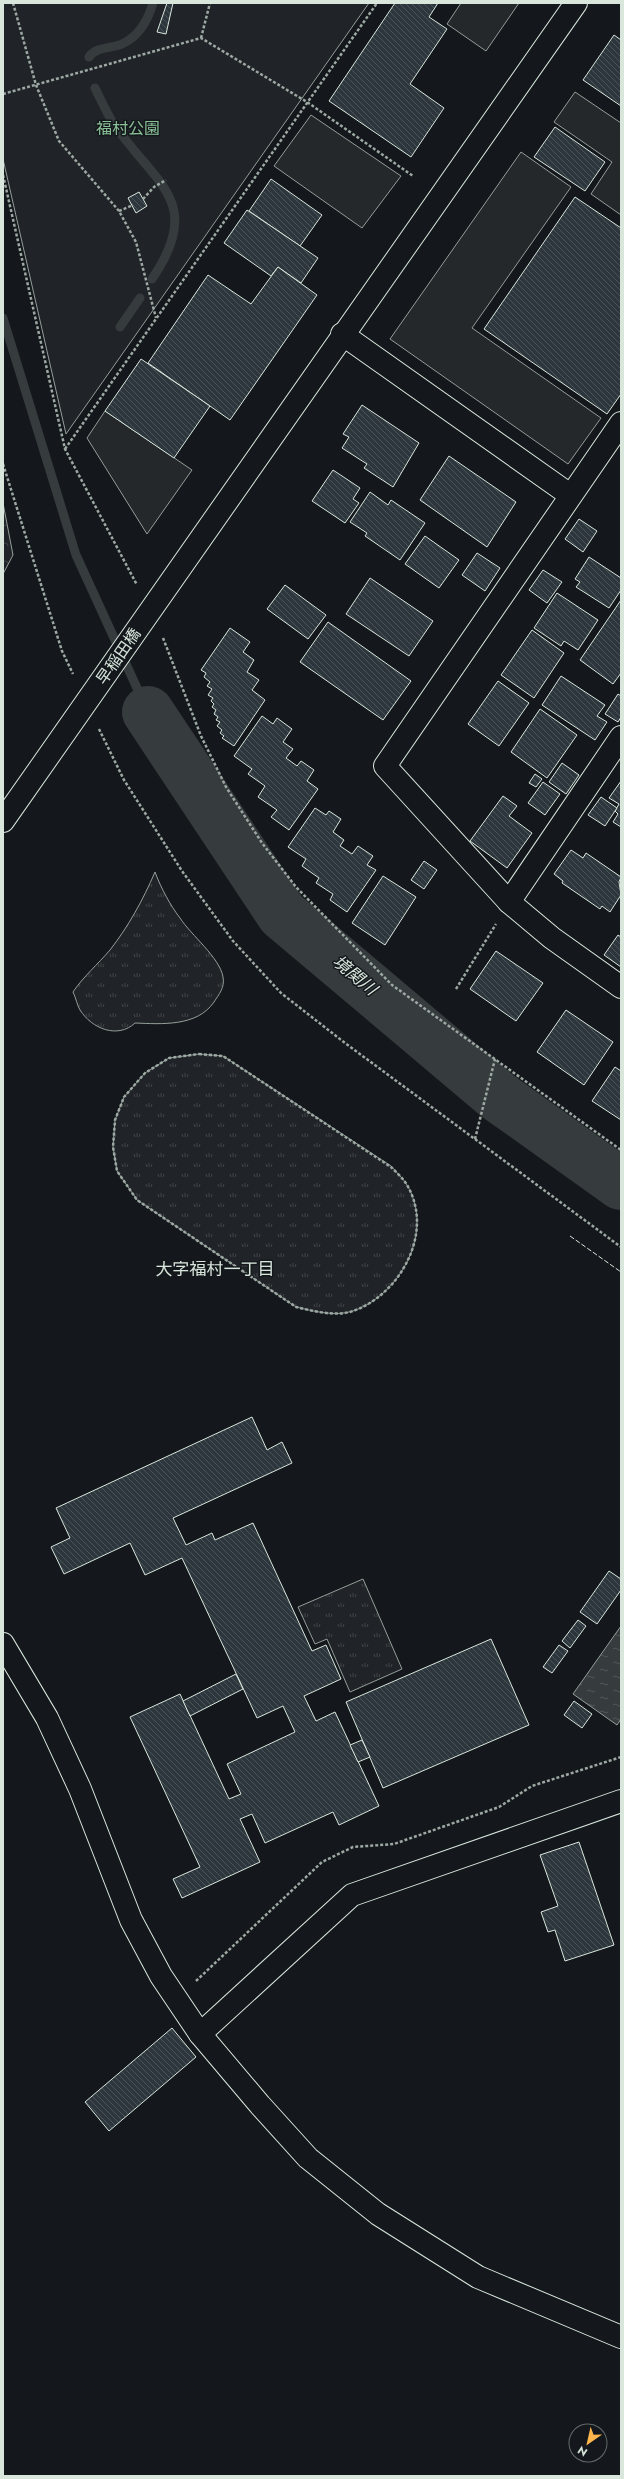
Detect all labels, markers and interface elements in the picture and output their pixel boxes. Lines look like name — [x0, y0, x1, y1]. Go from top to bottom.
park label: 福村公園 — [96, 117, 160, 140]
street label: 早稲田橋 — [91, 623, 146, 689]
water label: 境関川 — [328, 949, 384, 1002]
district label: 大字福村一丁目 — [156, 1257, 275, 1281]
north arrow — [568, 2423, 608, 2463]
text: N — [574, 2442, 591, 2460]

